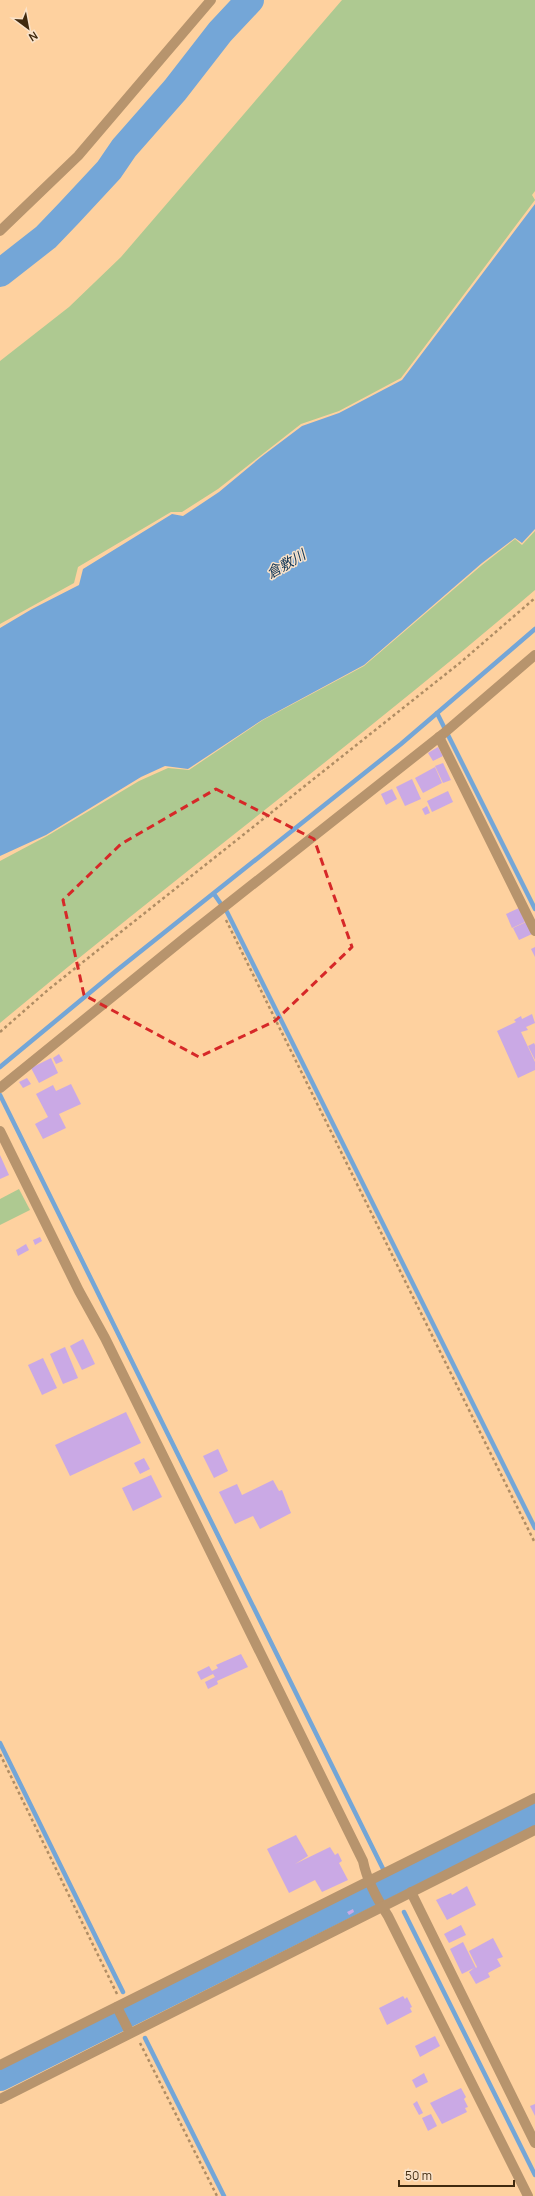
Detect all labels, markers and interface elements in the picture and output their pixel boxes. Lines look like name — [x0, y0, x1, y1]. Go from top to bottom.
north arrow — [8, 8, 48, 48]
text: N — [26, 28, 41, 45]
water label: 倉敷川 — [263, 544, 310, 582]
scale bar — [399, 2162, 514, 2188]
text: 50 m — [405, 2167, 432, 2184]

